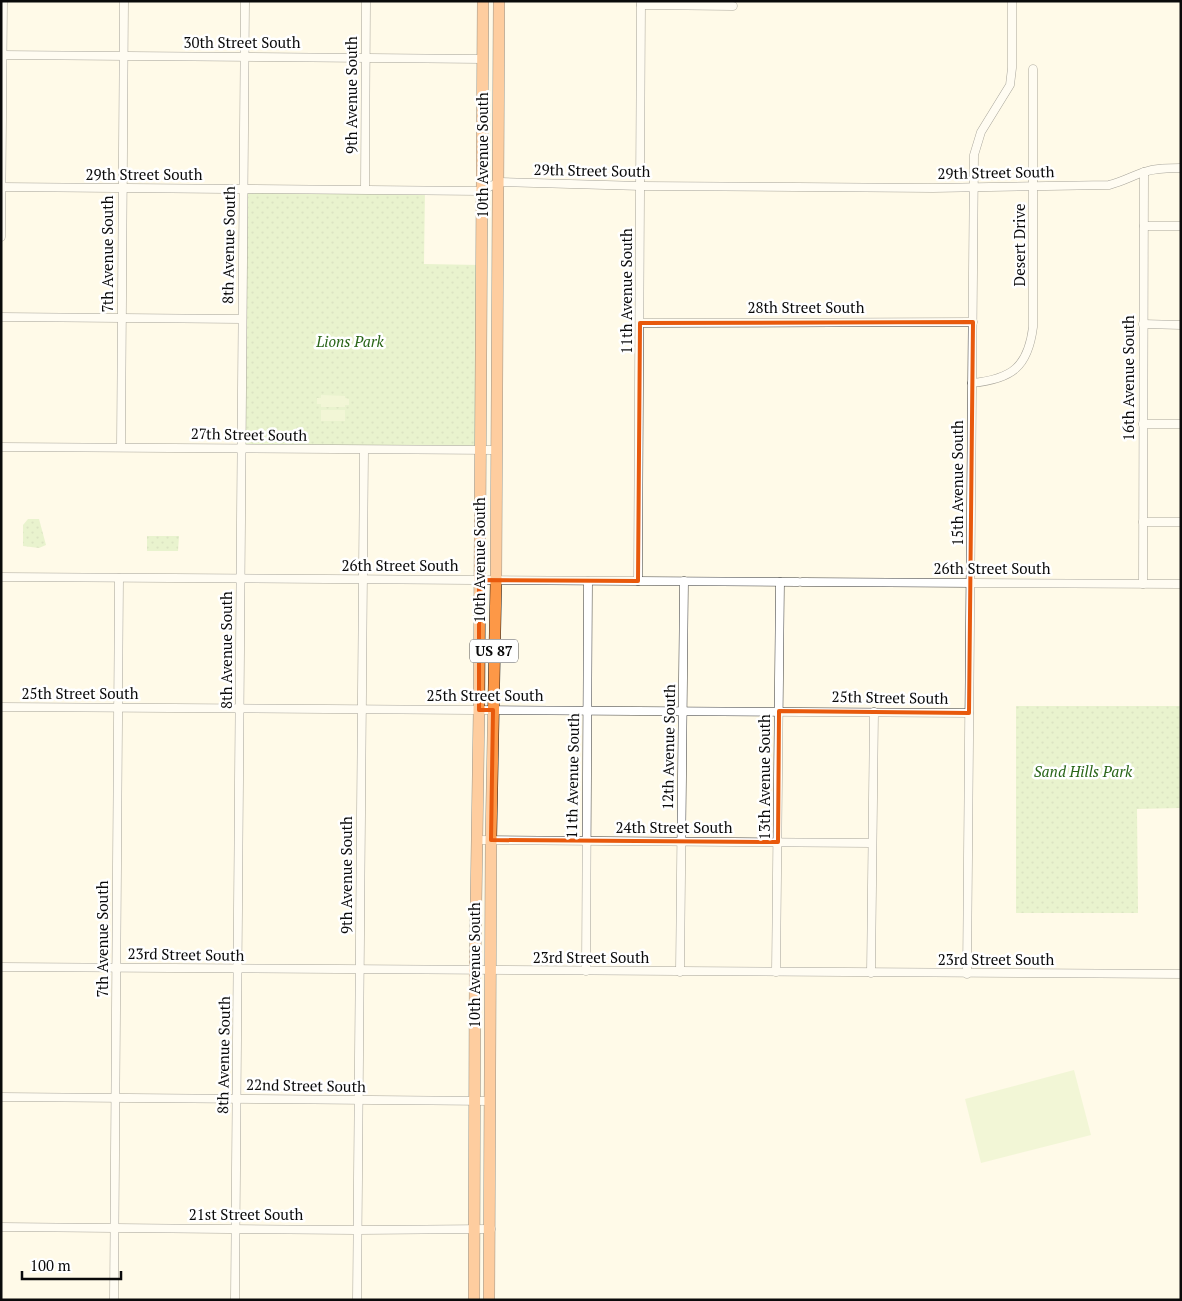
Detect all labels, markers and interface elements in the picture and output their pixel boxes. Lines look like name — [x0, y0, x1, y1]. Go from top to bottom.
street label: 30th Street South — [184, 32, 301, 52]
street label: 9th Avenue South — [341, 36, 361, 154]
street label: 10th Avenue South — [472, 92, 492, 218]
street label: 29th Street South — [533, 159, 651, 181]
street label: 29th Street South — [937, 161, 1055, 183]
street label: 29th Street South — [86, 164, 203, 184]
street label: 8th Avenue South — [217, 186, 239, 304]
street label: 7th Avenue South — [97, 195, 117, 313]
street label: Desert Drive — [1009, 204, 1029, 286]
street label: 11th Avenue South — [616, 228, 636, 354]
street label: 28th Street South — [748, 297, 865, 317]
street label: 16th Avenue South — [1118, 315, 1138, 441]
park label: Lions Park — [315, 331, 385, 351]
street label: 15th Avenue South — [947, 420, 967, 546]
street label: 27th Street South — [191, 423, 308, 445]
street label: 10th Avenue South — [469, 497, 489, 623]
street label: 26th Street South — [342, 555, 459, 575]
street label: 26th Street South — [934, 558, 1051, 578]
street label: 8th Avenue South — [216, 591, 236, 709]
road number: US 87 — [470, 640, 518, 662]
street label: 25th Street South — [22, 683, 139, 703]
street label: 12th Avenue South — [657, 684, 679, 810]
street label: 25th Street South — [427, 685, 544, 705]
street label: 25th Street South — [831, 686, 949, 708]
street label: 11th Avenue South — [561, 713, 583, 839]
street label: 13th Avenue South — [754, 714, 774, 840]
park label: Sand Hills Park — [1034, 761, 1133, 781]
street label: 9th Avenue South — [336, 816, 356, 934]
street label: 24th Street South — [616, 817, 733, 837]
street label: 7th Avenue South — [92, 880, 112, 998]
street label: 10th Avenue South — [464, 902, 484, 1028]
street label: 23rd Street South — [128, 943, 245, 965]
street label: 23rd Street South — [533, 947, 650, 967]
street label: 23rd Street South — [938, 949, 1055, 969]
street label: 8th Avenue South — [212, 996, 234, 1114]
street label: 22nd Street South — [246, 1074, 366, 1096]
street label: 21st Street South — [189, 1204, 304, 1224]
scale bar — [22, 1248, 121, 1280]
text: 100 m — [30, 1255, 71, 1275]

